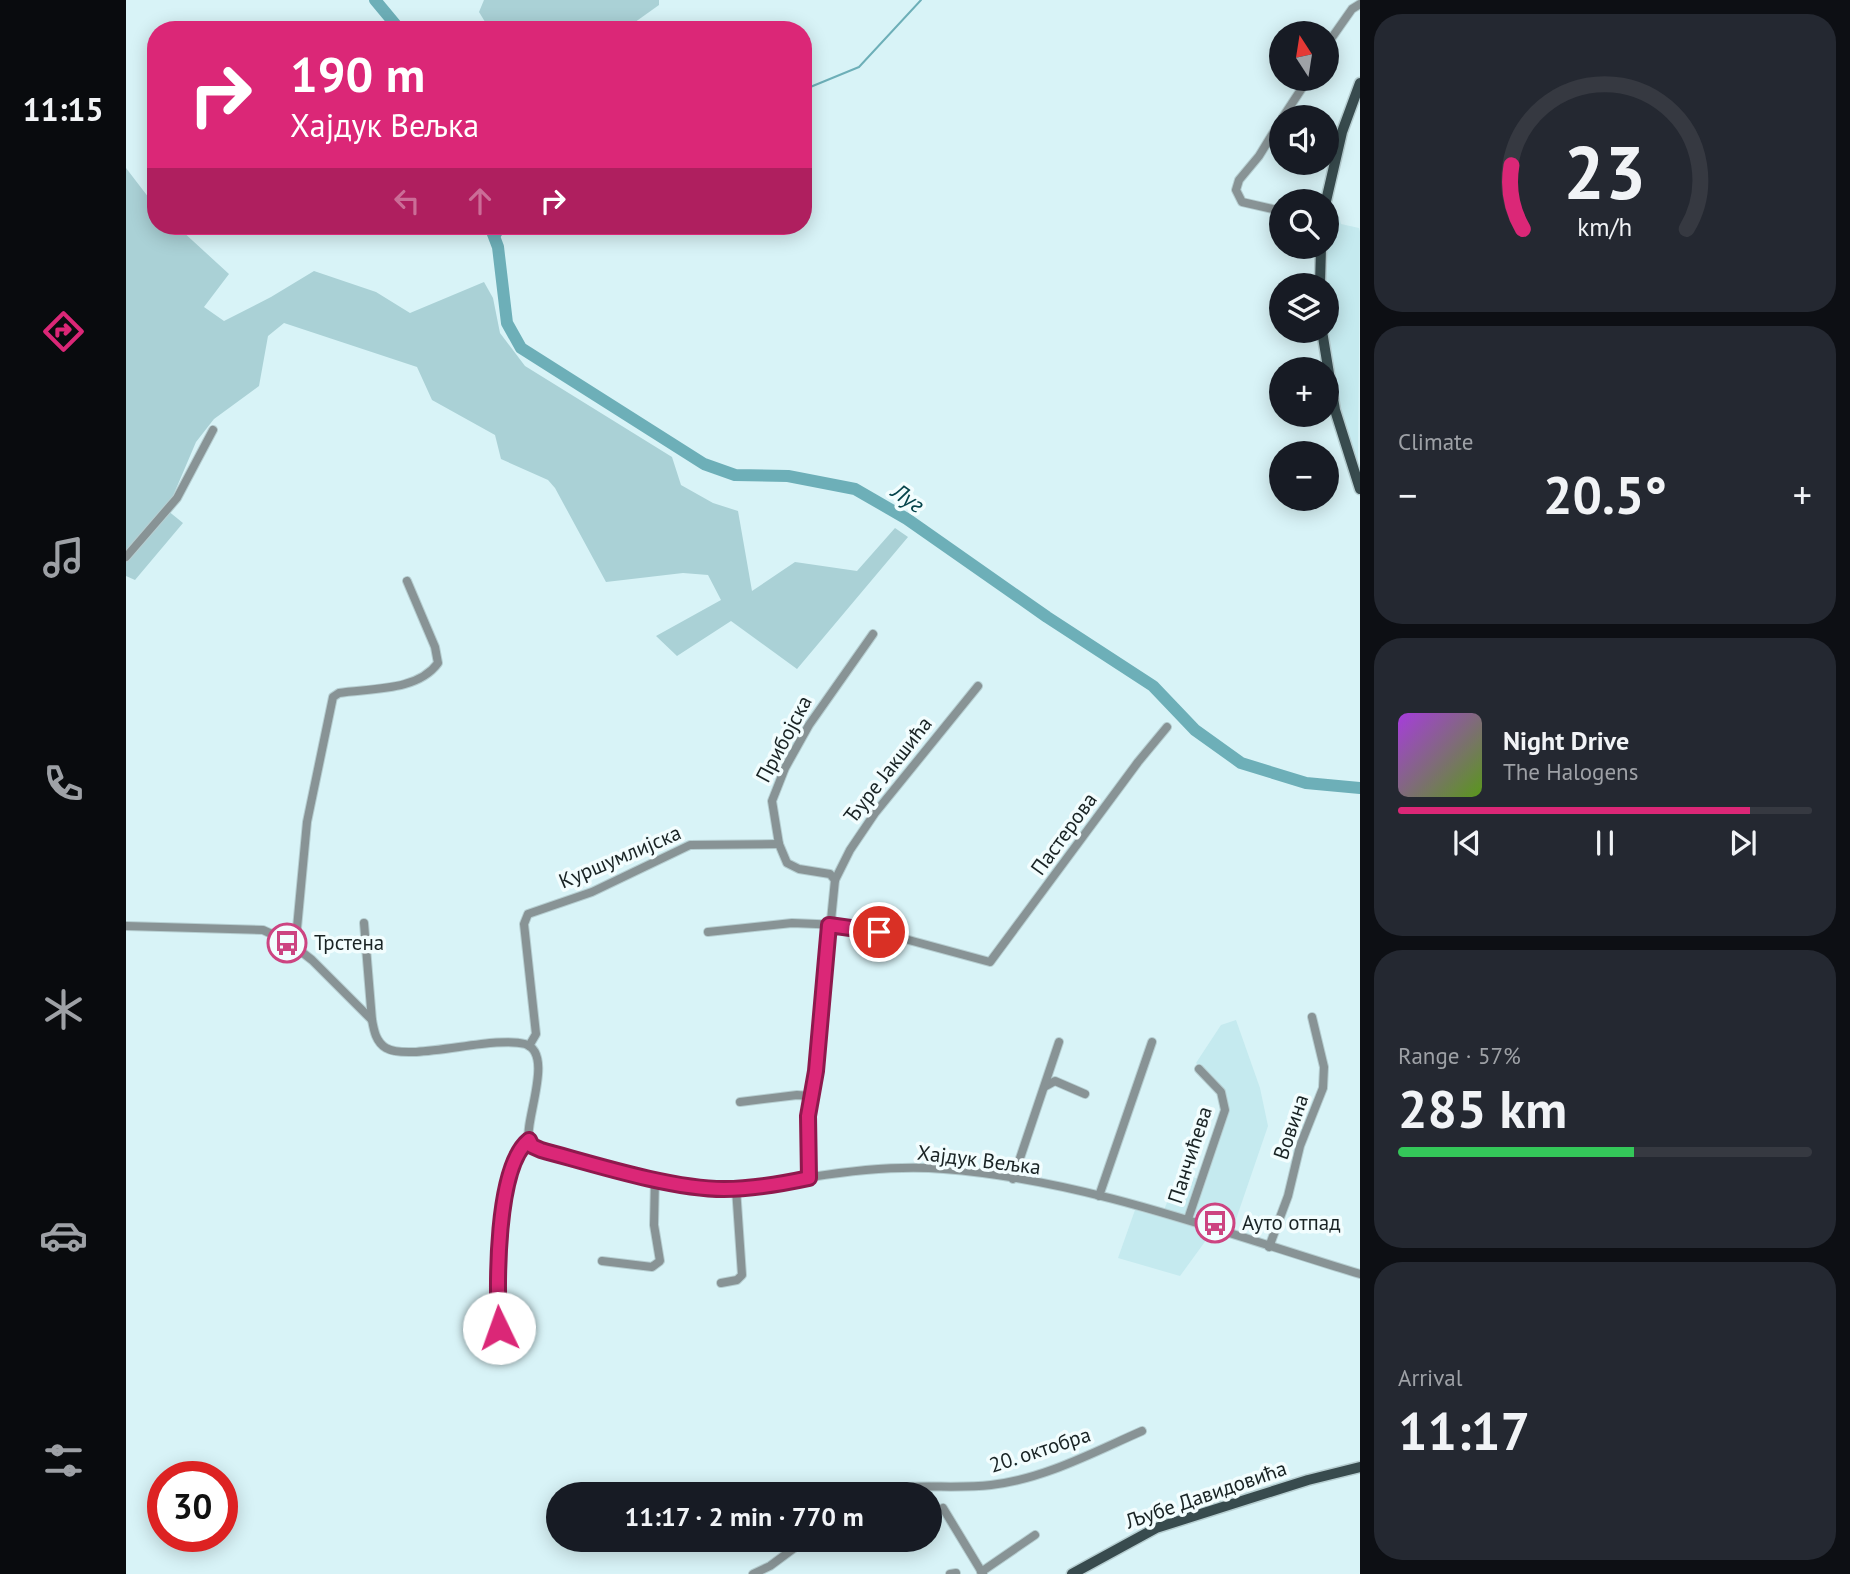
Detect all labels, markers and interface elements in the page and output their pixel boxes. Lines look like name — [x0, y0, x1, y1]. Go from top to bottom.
north arrow — [1269, 21, 1339, 91]
map controls — [1269, 21, 1339, 511]
text: 190 m — [290, 42, 425, 106]
icon: right — [175, 49, 266, 140]
text: 11:15 — [22, 88, 104, 130]
text: Хајдук Вељка — [290, 104, 479, 146]
button: sound — [1269, 105, 1339, 175]
text: 23 — [1564, 125, 1646, 219]
icon: left — [388, 182, 426, 220]
icon: ahead — [461, 182, 499, 220]
icon: right — [534, 182, 572, 220]
button: search — [1269, 189, 1339, 259]
text: km/h — [1578, 211, 1632, 243]
button: layers — [1269, 273, 1339, 343]
icon: directions — [39, 307, 88, 356]
button: + — [1269, 357, 1339, 427]
text: Climate — [1398, 427, 1473, 456]
button: − — [1269, 441, 1339, 511]
text: 20.5° — [1543, 461, 1667, 528]
text: − — [1398, 470, 1417, 519]
text: + — [1793, 470, 1812, 519]
water label: Луг — [886, 476, 931, 519]
icon: music — [39, 533, 88, 582]
street label: Прибојска — [749, 691, 818, 787]
street label: Ђуре Јакшића — [838, 711, 938, 828]
text: Night Drive — [1503, 724, 1629, 757]
text: The Halogens — [1503, 757, 1638, 786]
icon: phone — [39, 759, 88, 808]
street label: Пастерова — [1025, 787, 1103, 880]
street label: Куршумлијска — [555, 819, 685, 894]
icon: previous — [1448, 824, 1486, 862]
icon: pause — [1586, 824, 1624, 862]
icon: next — [1724, 824, 1762, 862]
pin — [849, 902, 909, 962]
icon: arrive — [860, 913, 898, 951]
bus stop icon: Трстена — [266, 922, 308, 964]
place label: Трстена — [314, 929, 384, 956]
icon: climate — [39, 985, 88, 1034]
text: Range · 57% — [1398, 1041, 1521, 1070]
text: 285 km — [1398, 1075, 1567, 1142]
street label: Вовина — [1267, 1091, 1314, 1163]
street label: Панчићева — [1161, 1103, 1218, 1207]
street label: Хајдук Вељка — [916, 1139, 1042, 1180]
bus stop icon: Ауто отпад — [1194, 1202, 1236, 1244]
place label: Ауто отпад — [1242, 1209, 1341, 1236]
icon: car — [39, 1211, 88, 1260]
position arrow — [462, 1291, 536, 1365]
text: Arrival — [1398, 1363, 1462, 1392]
text: 11:17 — [1398, 1397, 1530, 1464]
street label: 20. октобра — [986, 1420, 1094, 1479]
icon: filters — [39, 1436, 88, 1485]
street label: Љубе Давидовића — [1121, 1454, 1290, 1535]
speed limit sign: 30 — [147, 1461, 238, 1552]
text: 11:17 · 2 min · 770 m — [624, 1500, 864, 1533]

